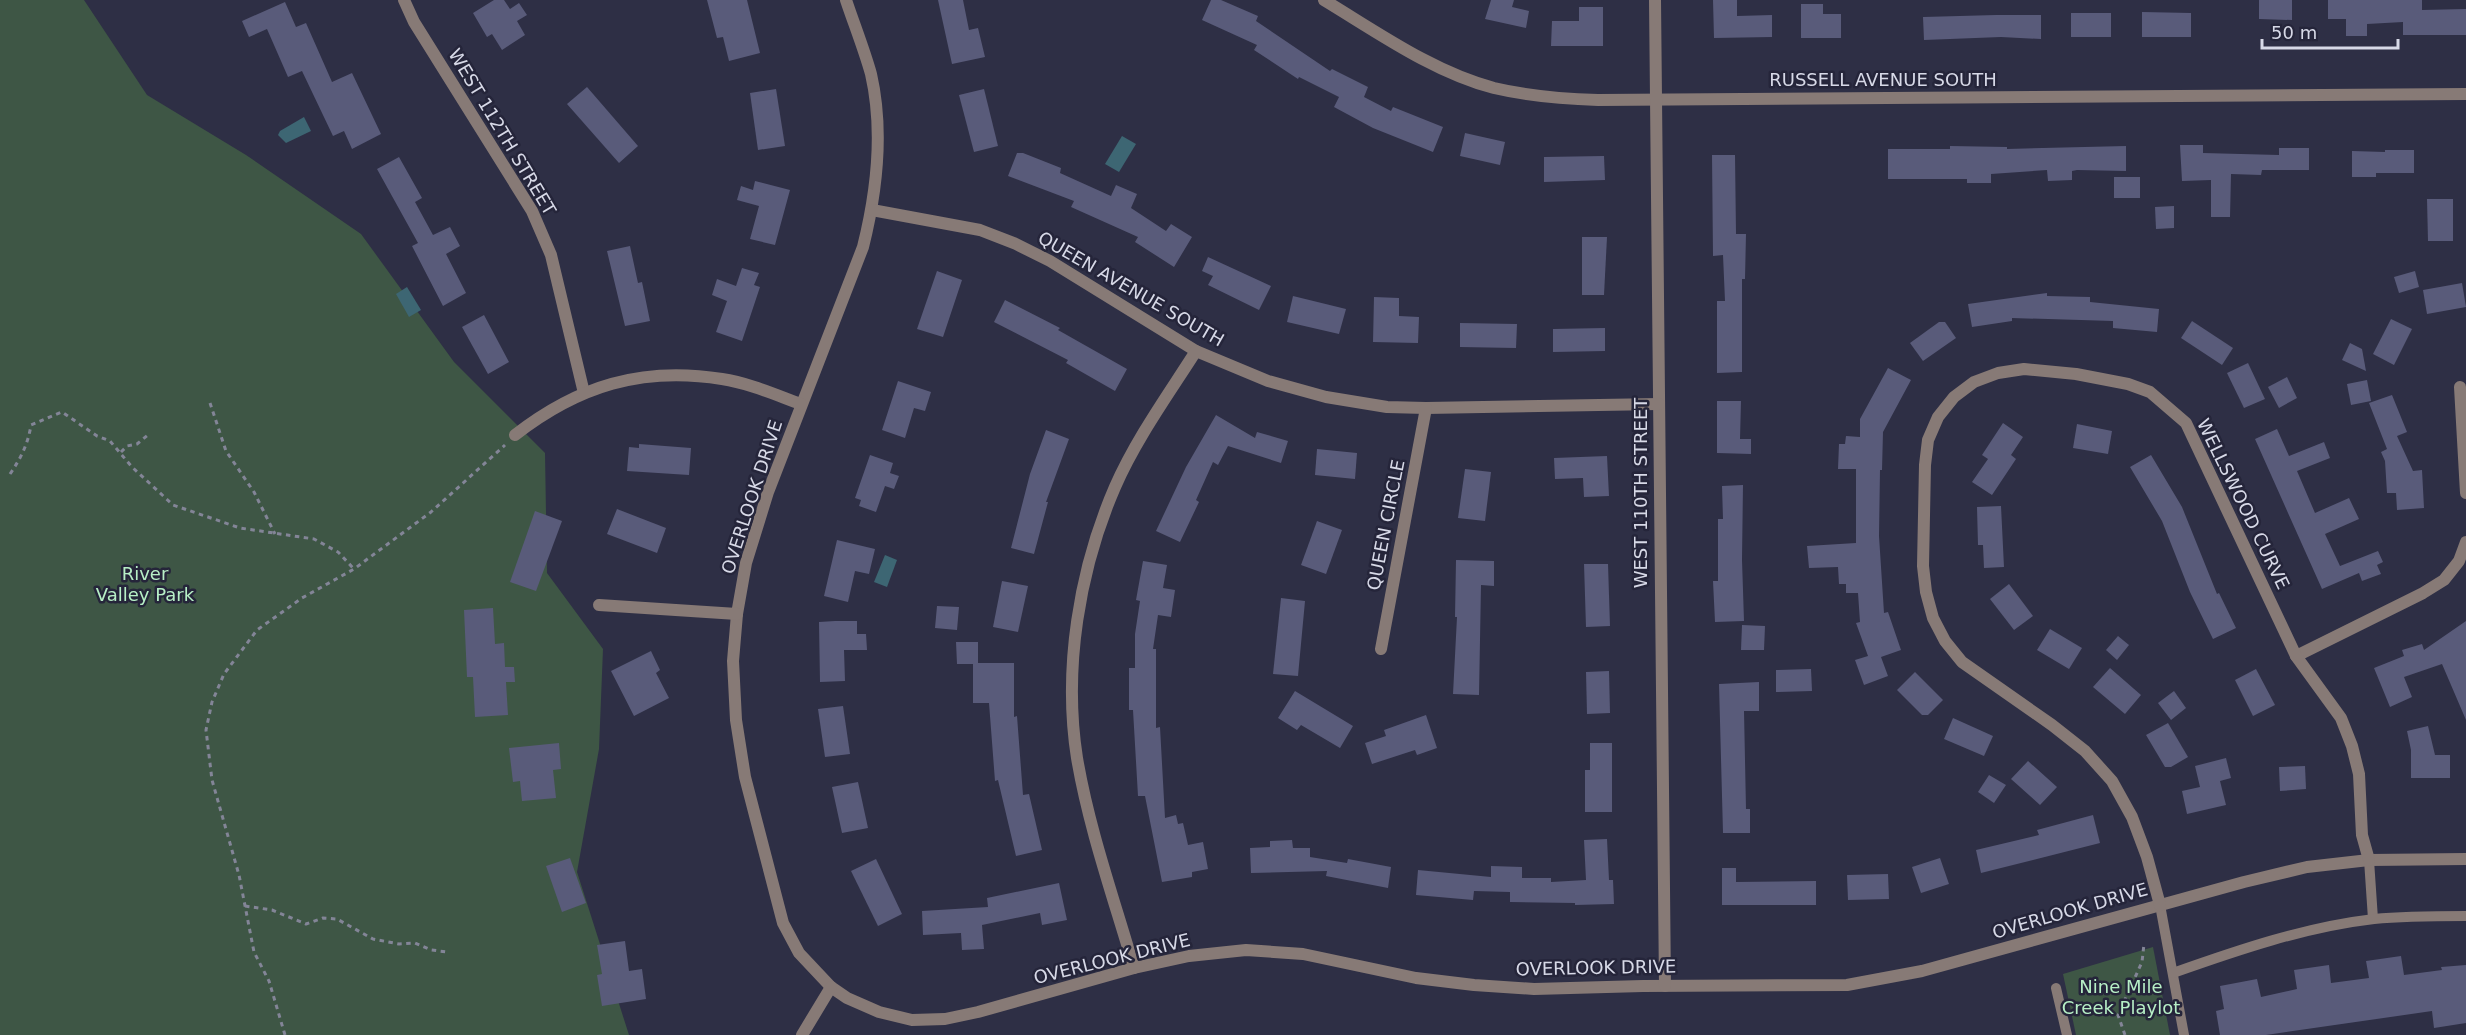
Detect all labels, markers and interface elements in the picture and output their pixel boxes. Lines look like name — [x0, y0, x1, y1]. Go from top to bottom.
scale bar — [2262, 12, 2398, 50]
text: 50 m — [2271, 22, 2317, 43]
street label: WEST 112TH STREET — [444, 45, 561, 220]
street label: RUSSELL AVENUE SOUTH — [1769, 69, 1997, 90]
street label: QUEEN AVENUE SOUTH — [1035, 227, 1228, 350]
street label: WEST 110TH STREET — [1630, 397, 1651, 588]
street label: WELLSWOOD CURVE — [2193, 415, 2294, 593]
street label: OVERLOOK DRIVE — [717, 417, 786, 576]
street label: QUEEN CIRCLE — [1363, 458, 1408, 592]
park label: River Valley Park — [96, 563, 195, 605]
street label: OVERLOOK DRIVE — [1990, 878, 2150, 943]
street label: OVERLOOK DRIVE — [1031, 929, 1192, 988]
street label: OVERLOOK DRIVE — [1515, 956, 1676, 979]
park label: Nine Mile Creek Playlot — [2062, 976, 2180, 1018]

